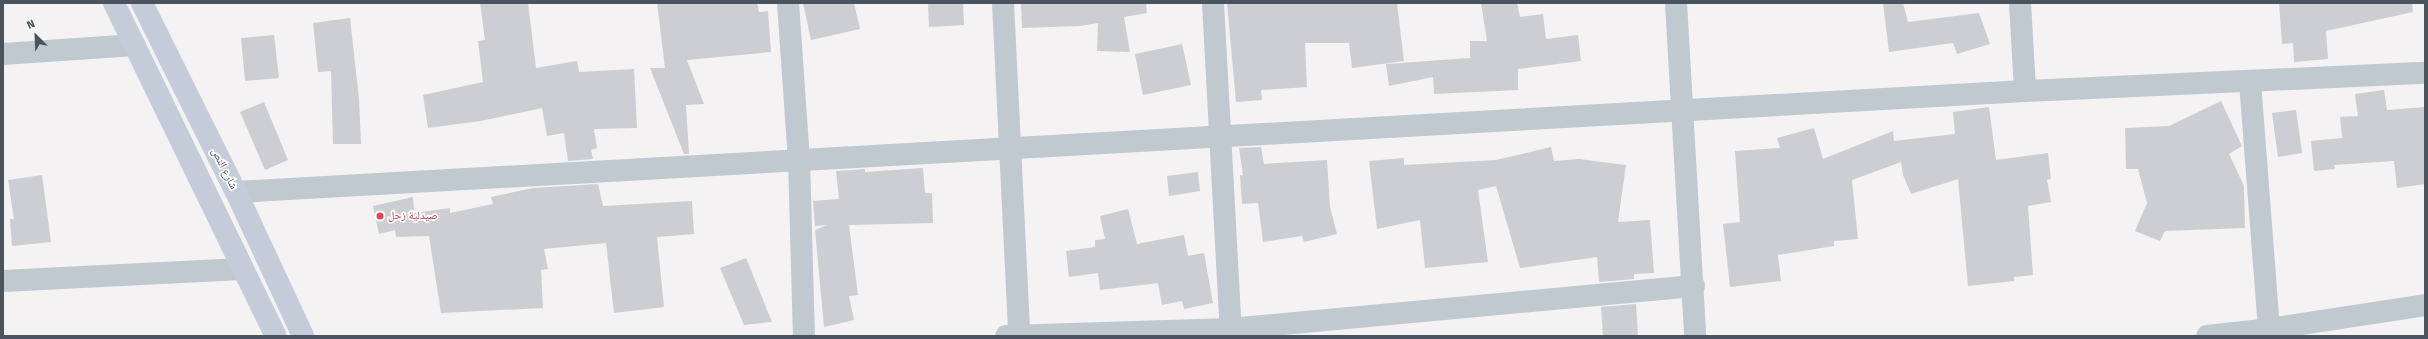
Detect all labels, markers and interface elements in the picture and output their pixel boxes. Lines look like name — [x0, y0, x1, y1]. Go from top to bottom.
north arrow — [16, 16, 56, 56]
text: N — [25, 17, 37, 32]
street label: شارع النص — [208, 146, 240, 192]
place label: صيدلية زحل — [388, 209, 438, 223]
marker: صيدلية زحل — [375, 211, 385, 221]

